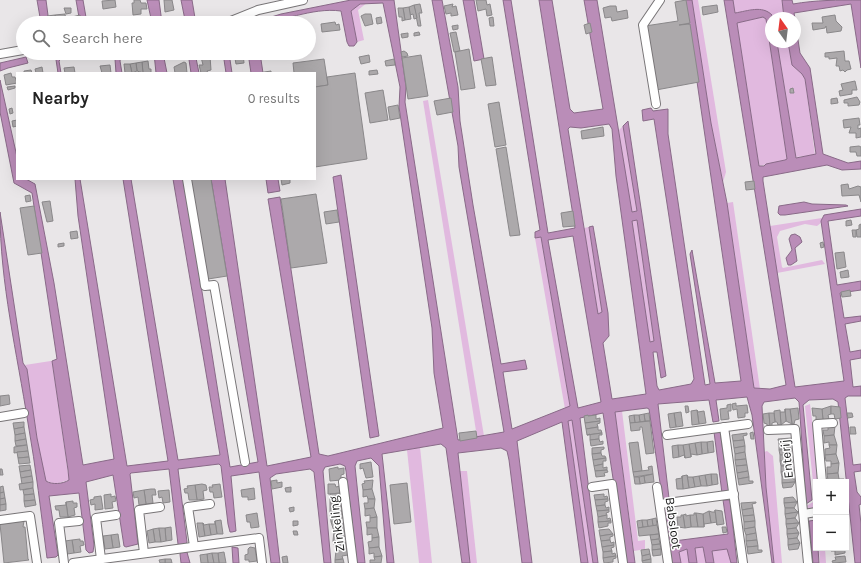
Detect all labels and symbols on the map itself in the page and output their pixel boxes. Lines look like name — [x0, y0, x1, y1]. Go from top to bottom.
north arrow — [765, 12, 801, 48]
street label: Enterij — [777, 439, 796, 479]
street label: Zinkeling — [326, 495, 347, 553]
street label: Babsloot — [662, 496, 685, 550]

